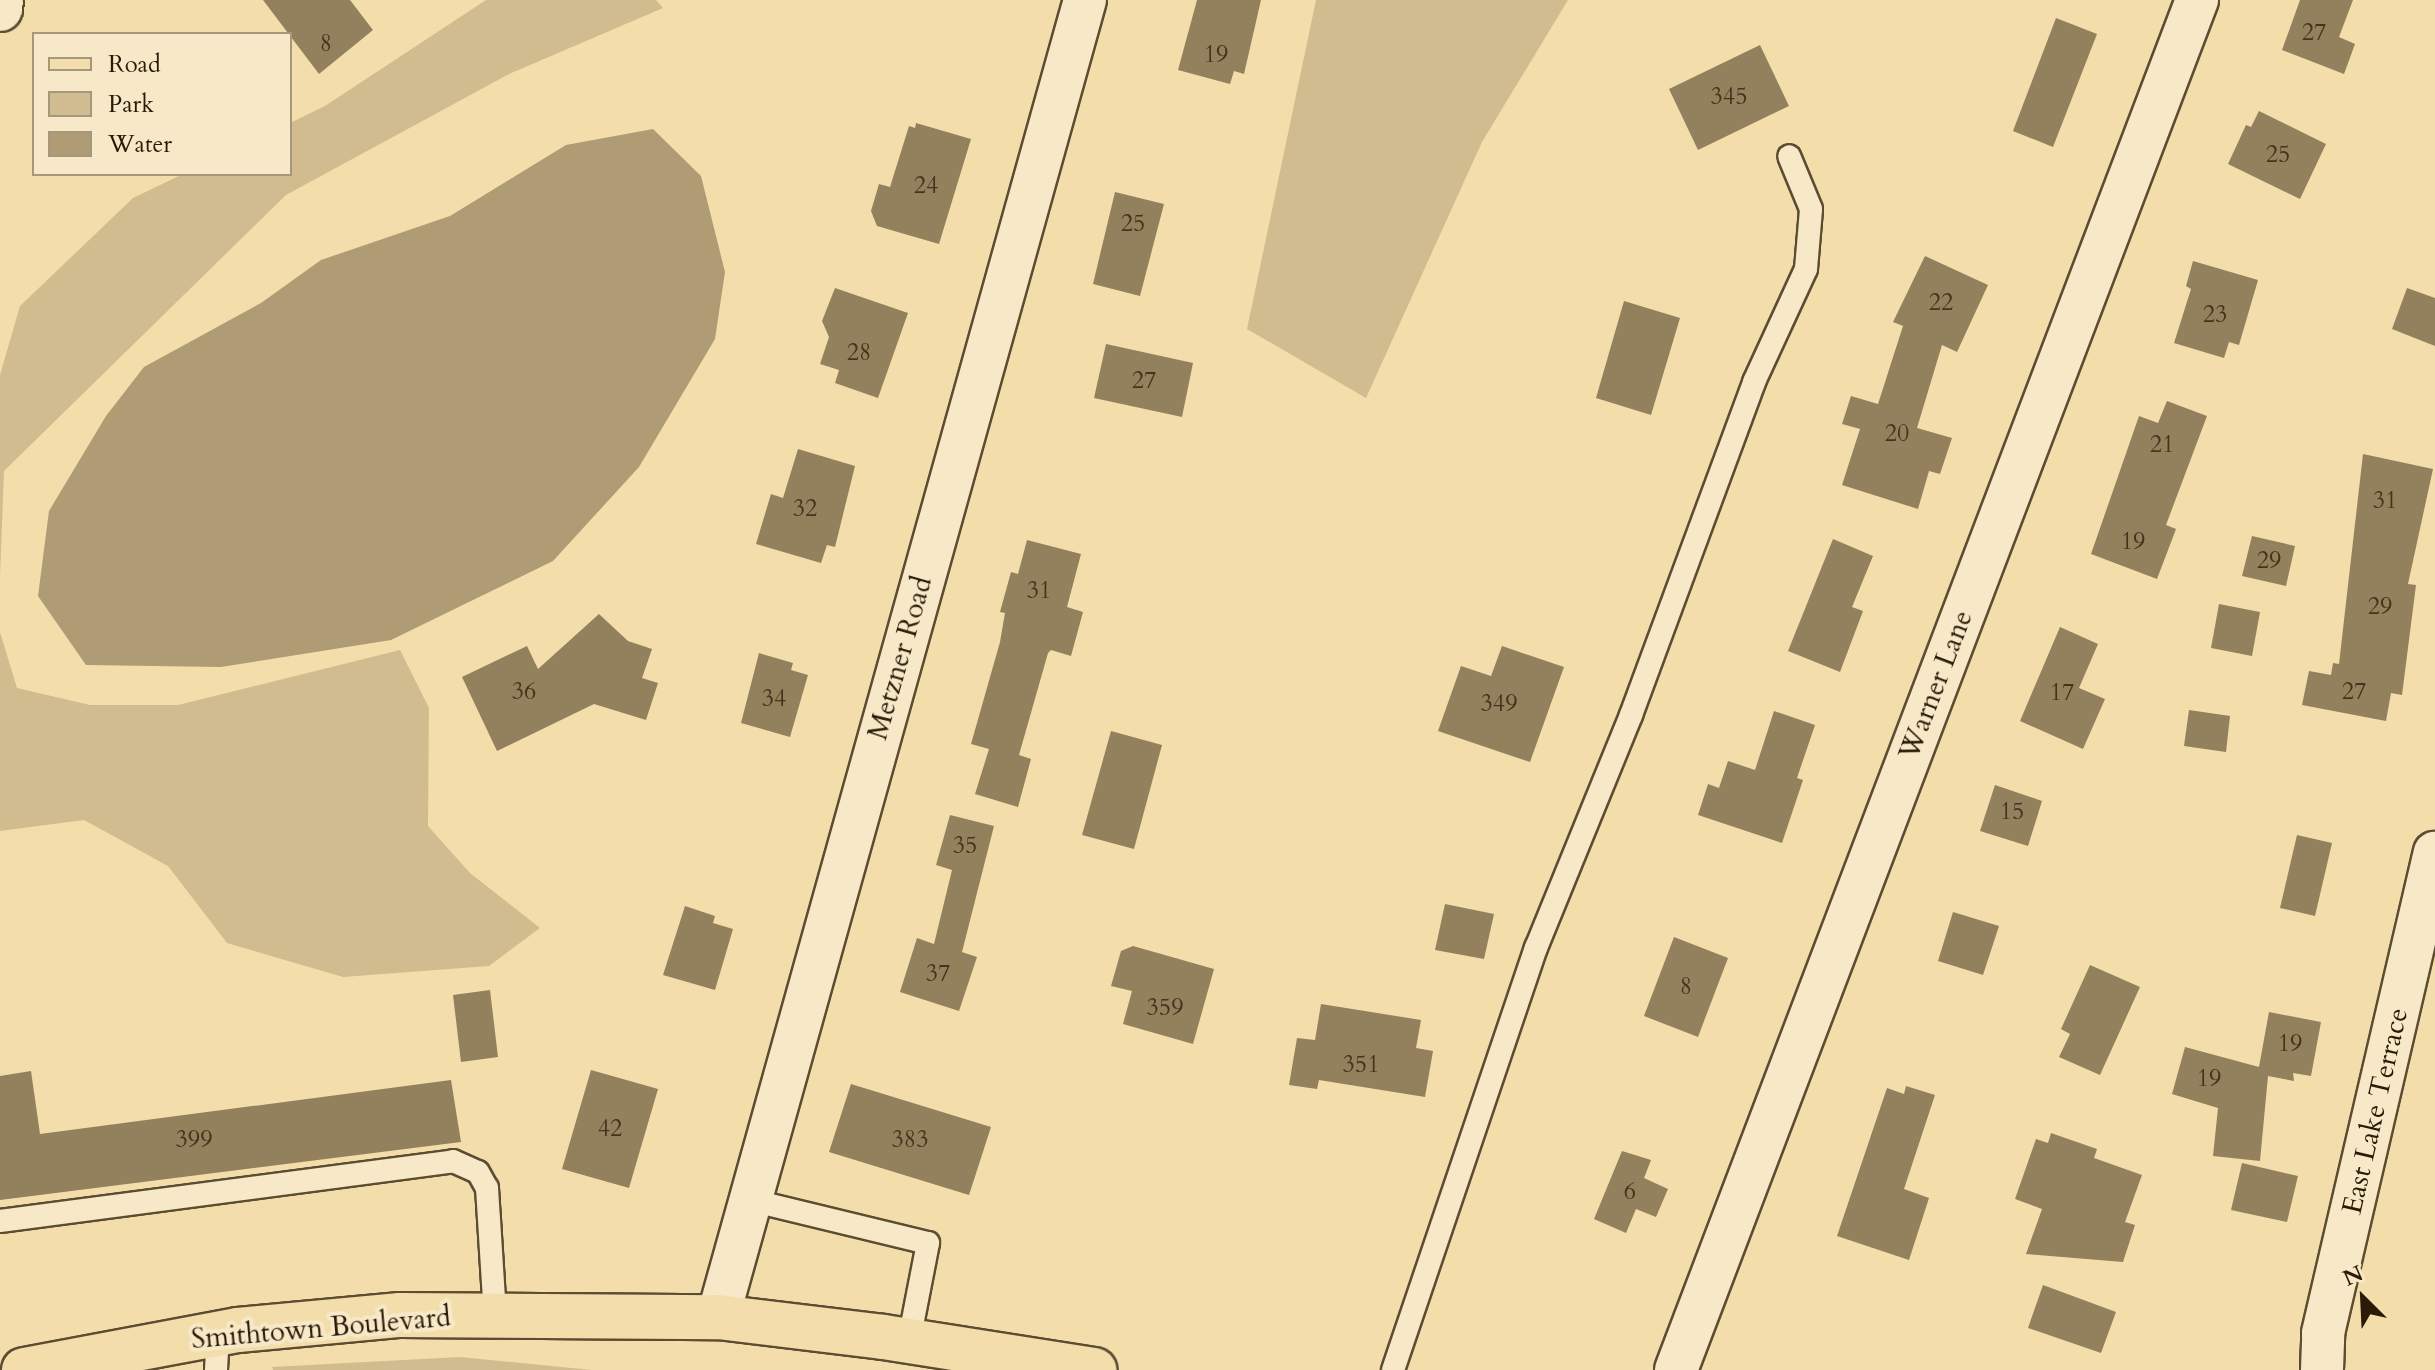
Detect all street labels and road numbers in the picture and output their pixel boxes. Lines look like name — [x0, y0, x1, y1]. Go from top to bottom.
street label: Metzner Road — [861, 572, 939, 744]
street label: Warner Lane — [1892, 606, 1980, 764]
street label: East Lake Terrace — [2335, 1005, 2415, 1217]
street label: Smithtown Boulevard — [190, 1300, 452, 1356]

